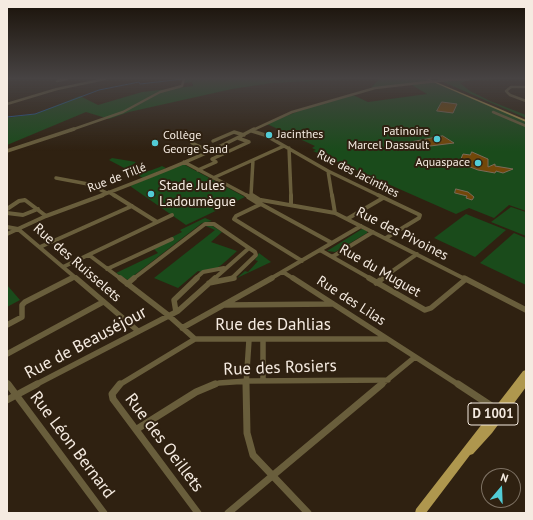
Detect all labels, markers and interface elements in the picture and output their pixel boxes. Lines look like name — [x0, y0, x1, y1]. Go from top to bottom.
place label: Patinoire Marcel Dassault — [348, 125, 429, 153]
place label: Jacinthes — [277, 128, 323, 142]
place label: Collège George Sand — [163, 129, 228, 157]
marker: Jacinthes — [264, 130, 274, 140]
marker: Patinoire Marcel Dassault — [432, 134, 442, 144]
marker: Collège George Sand — [150, 138, 160, 148]
street label: Rue des Jacinthes — [315, 147, 401, 201]
place label: Aquaspace — [416, 156, 470, 170]
marker: Aquaspace — [473, 158, 483, 168]
street label: Rue de Tillé — [86, 160, 148, 196]
place label: Stade Jules Ladoumègue — [159, 178, 236, 210]
marker: Stade Jules Ladoumègue — [146, 189, 156, 199]
street label: Rue des Pivoines — [353, 204, 451, 264]
street label: Rue des Ruisselets — [30, 220, 124, 306]
street label: Rue du Muguet — [336, 241, 424, 301]
street label: Rue des Lilas — [313, 273, 389, 329]
street label: Rue de Beauséjour — [22, 302, 150, 384]
street label: Rue des Dahlias — [215, 315, 331, 335]
street label: Rue des Rosiers — [223, 356, 337, 380]
street label: Rue Léon Bernard — [25, 388, 119, 502]
street label: Rue des Oeillets — [120, 390, 208, 496]
road number: D 1001 — [468, 403, 518, 425]
north arrow — [481, 468, 521, 508]
text: N — [499, 470, 510, 485]

